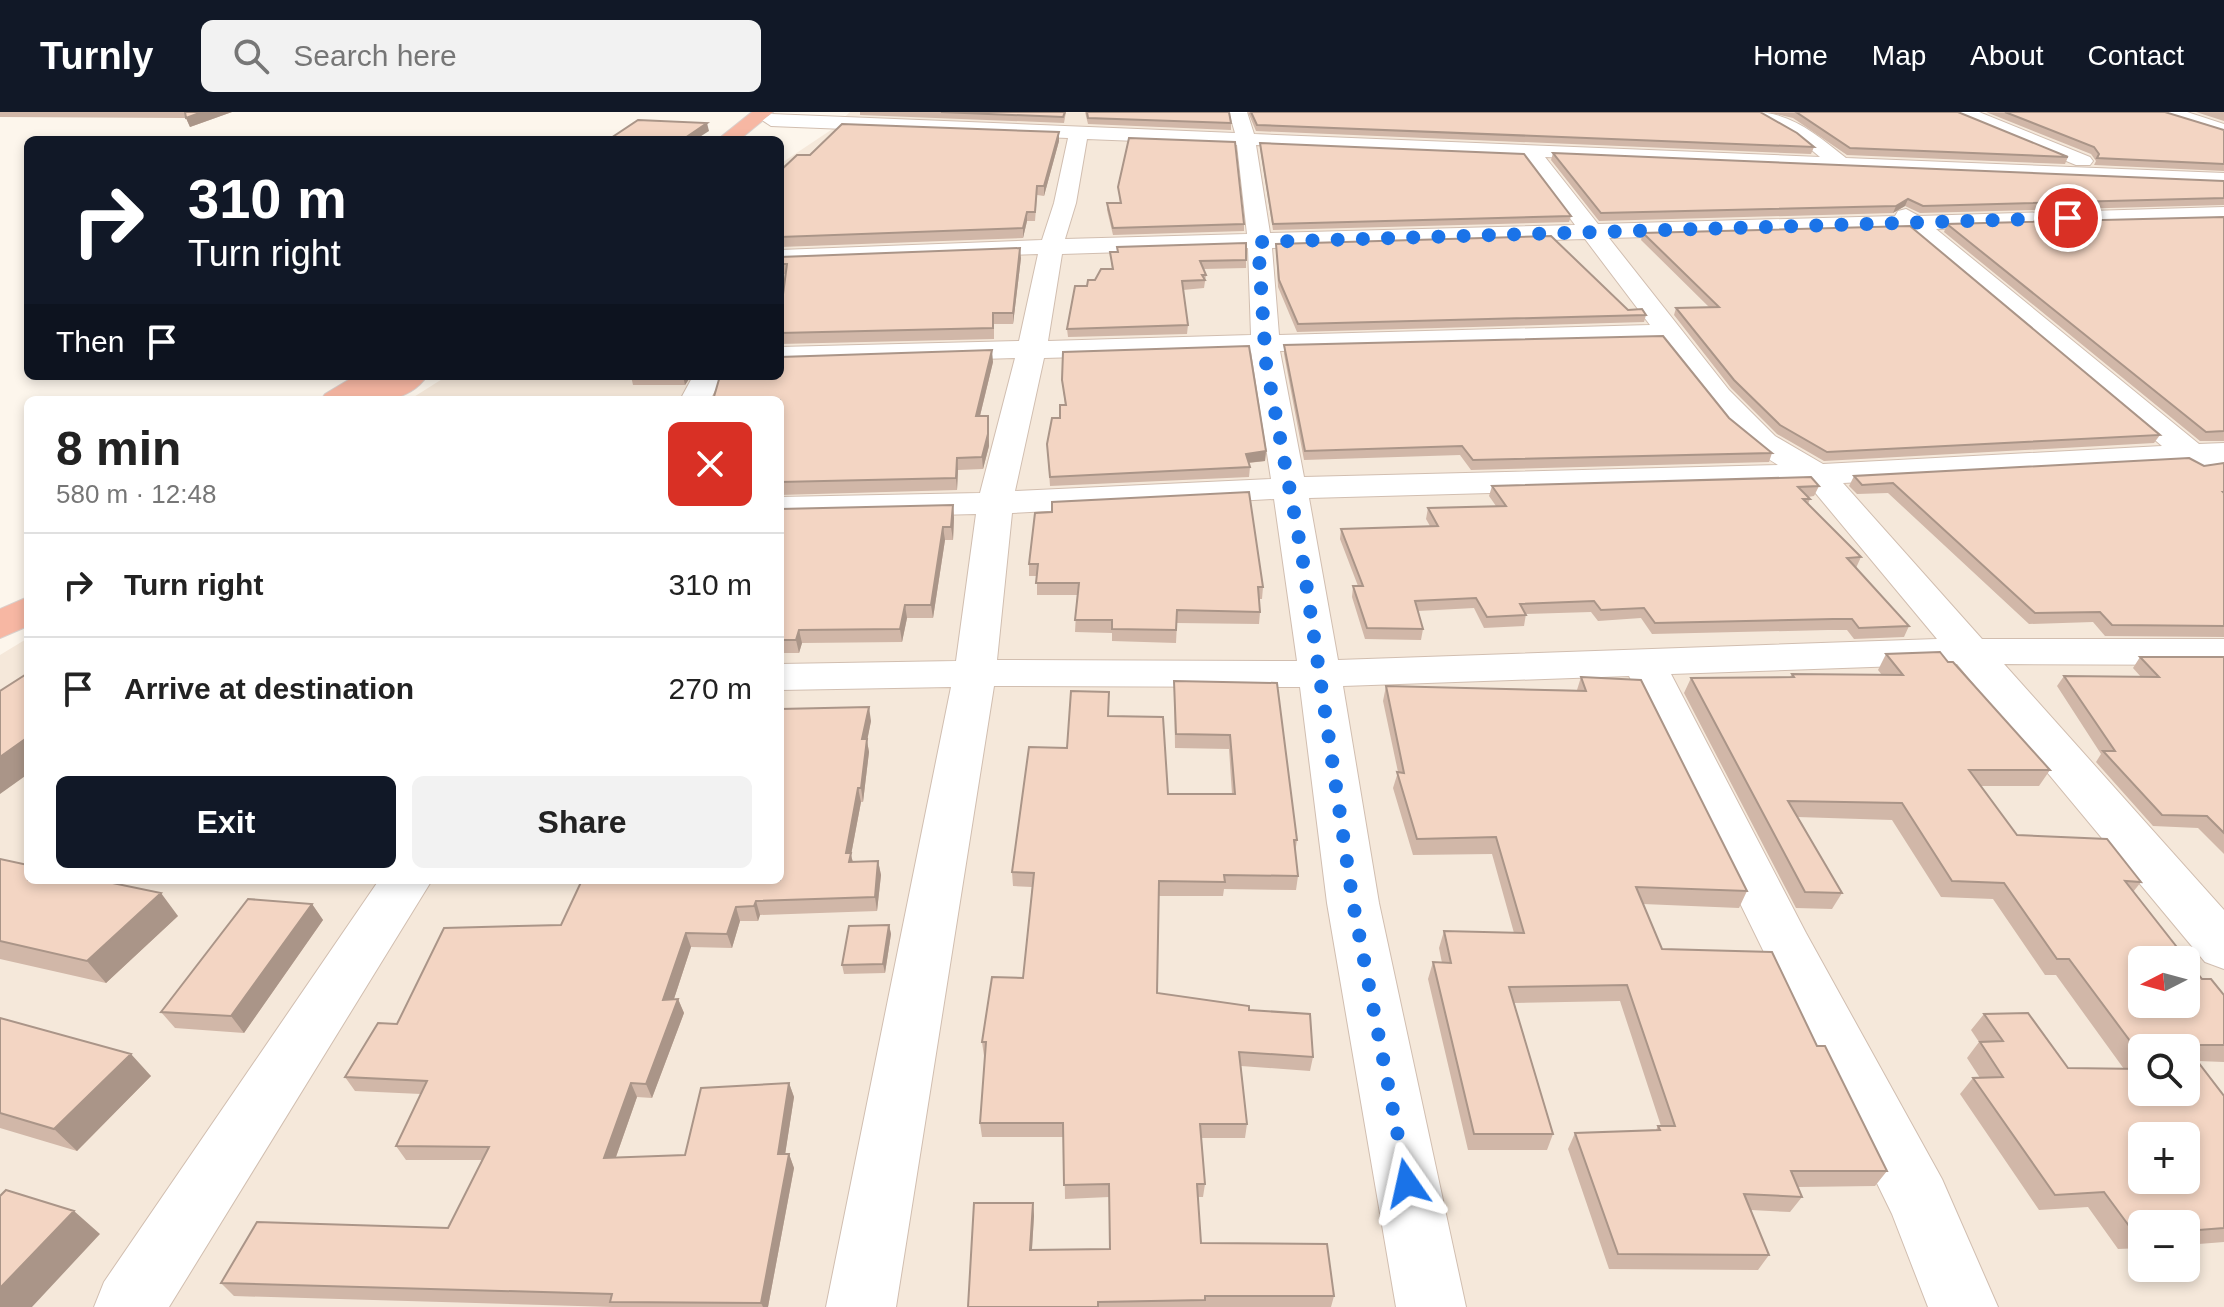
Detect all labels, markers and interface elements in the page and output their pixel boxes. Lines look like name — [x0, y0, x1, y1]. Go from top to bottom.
search box — [201, 20, 761, 92]
icon: search — [229, 34, 273, 78]
text: Turnly — [40, 35, 153, 77]
text: Search here — [293, 39, 457, 72]
text: Home — [1753, 40, 1828, 71]
text: Map — [1872, 40, 1926, 71]
text: About — [1970, 40, 2044, 71]
text: Contact — [2088, 40, 2184, 71]
text: 310 m — [188, 167, 347, 230]
icon: right — [56, 168, 160, 272]
pin — [2034, 184, 2102, 252]
icon: arrive — [2046, 196, 2090, 240]
text: Turn right — [188, 233, 341, 274]
icon: arrive — [140, 320, 184, 364]
text: Then — [56, 325, 124, 358]
text: 8 min — [56, 422, 181, 475]
button: close — [668, 422, 752, 506]
text: 580 m · 12:48 — [56, 479, 216, 509]
icon: right — [56, 563, 100, 607]
text: Turn right — [124, 568, 263, 601]
text: 310 m — [669, 568, 752, 601]
icon: arrive — [56, 667, 100, 711]
text: Arrive at destination — [124, 672, 414, 705]
text: 270 m — [669, 672, 752, 705]
button: Exit — [56, 776, 396, 868]
button: Share — [412, 776, 752, 868]
north arrow — [2128, 946, 2200, 1018]
map controls — [2128, 946, 2200, 1282]
button: search — [2128, 1034, 2200, 1106]
button: + — [2128, 1122, 2200, 1194]
position arrow — [1365, 1141, 1449, 1225]
button: − — [2128, 1210, 2200, 1282]

